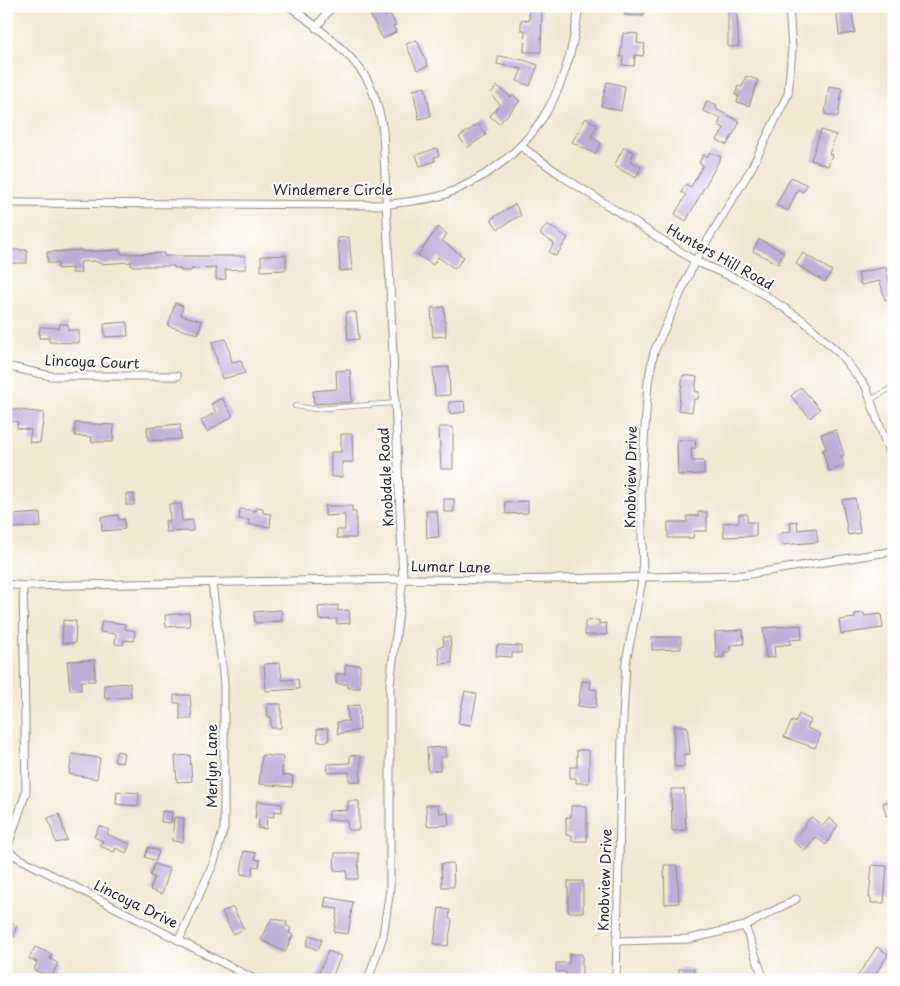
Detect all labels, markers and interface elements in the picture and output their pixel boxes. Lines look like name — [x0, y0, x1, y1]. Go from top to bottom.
street label: Windemere Circle — [273, 179, 393, 200]
street label: Hunters Hill Road — [663, 218, 777, 295]
street label: Lincoya Court — [44, 349, 140, 374]
street label: Knobview Drive — [619, 426, 642, 528]
street label: Knobdale Road — [372, 427, 399, 527]
street label: Lumar Lane — [411, 555, 491, 578]
street label: Merlyn Lane — [201, 724, 222, 808]
street label: Knobview Drive — [592, 828, 617, 932]
street label: Lincoya Drive — [91, 874, 182, 933]

